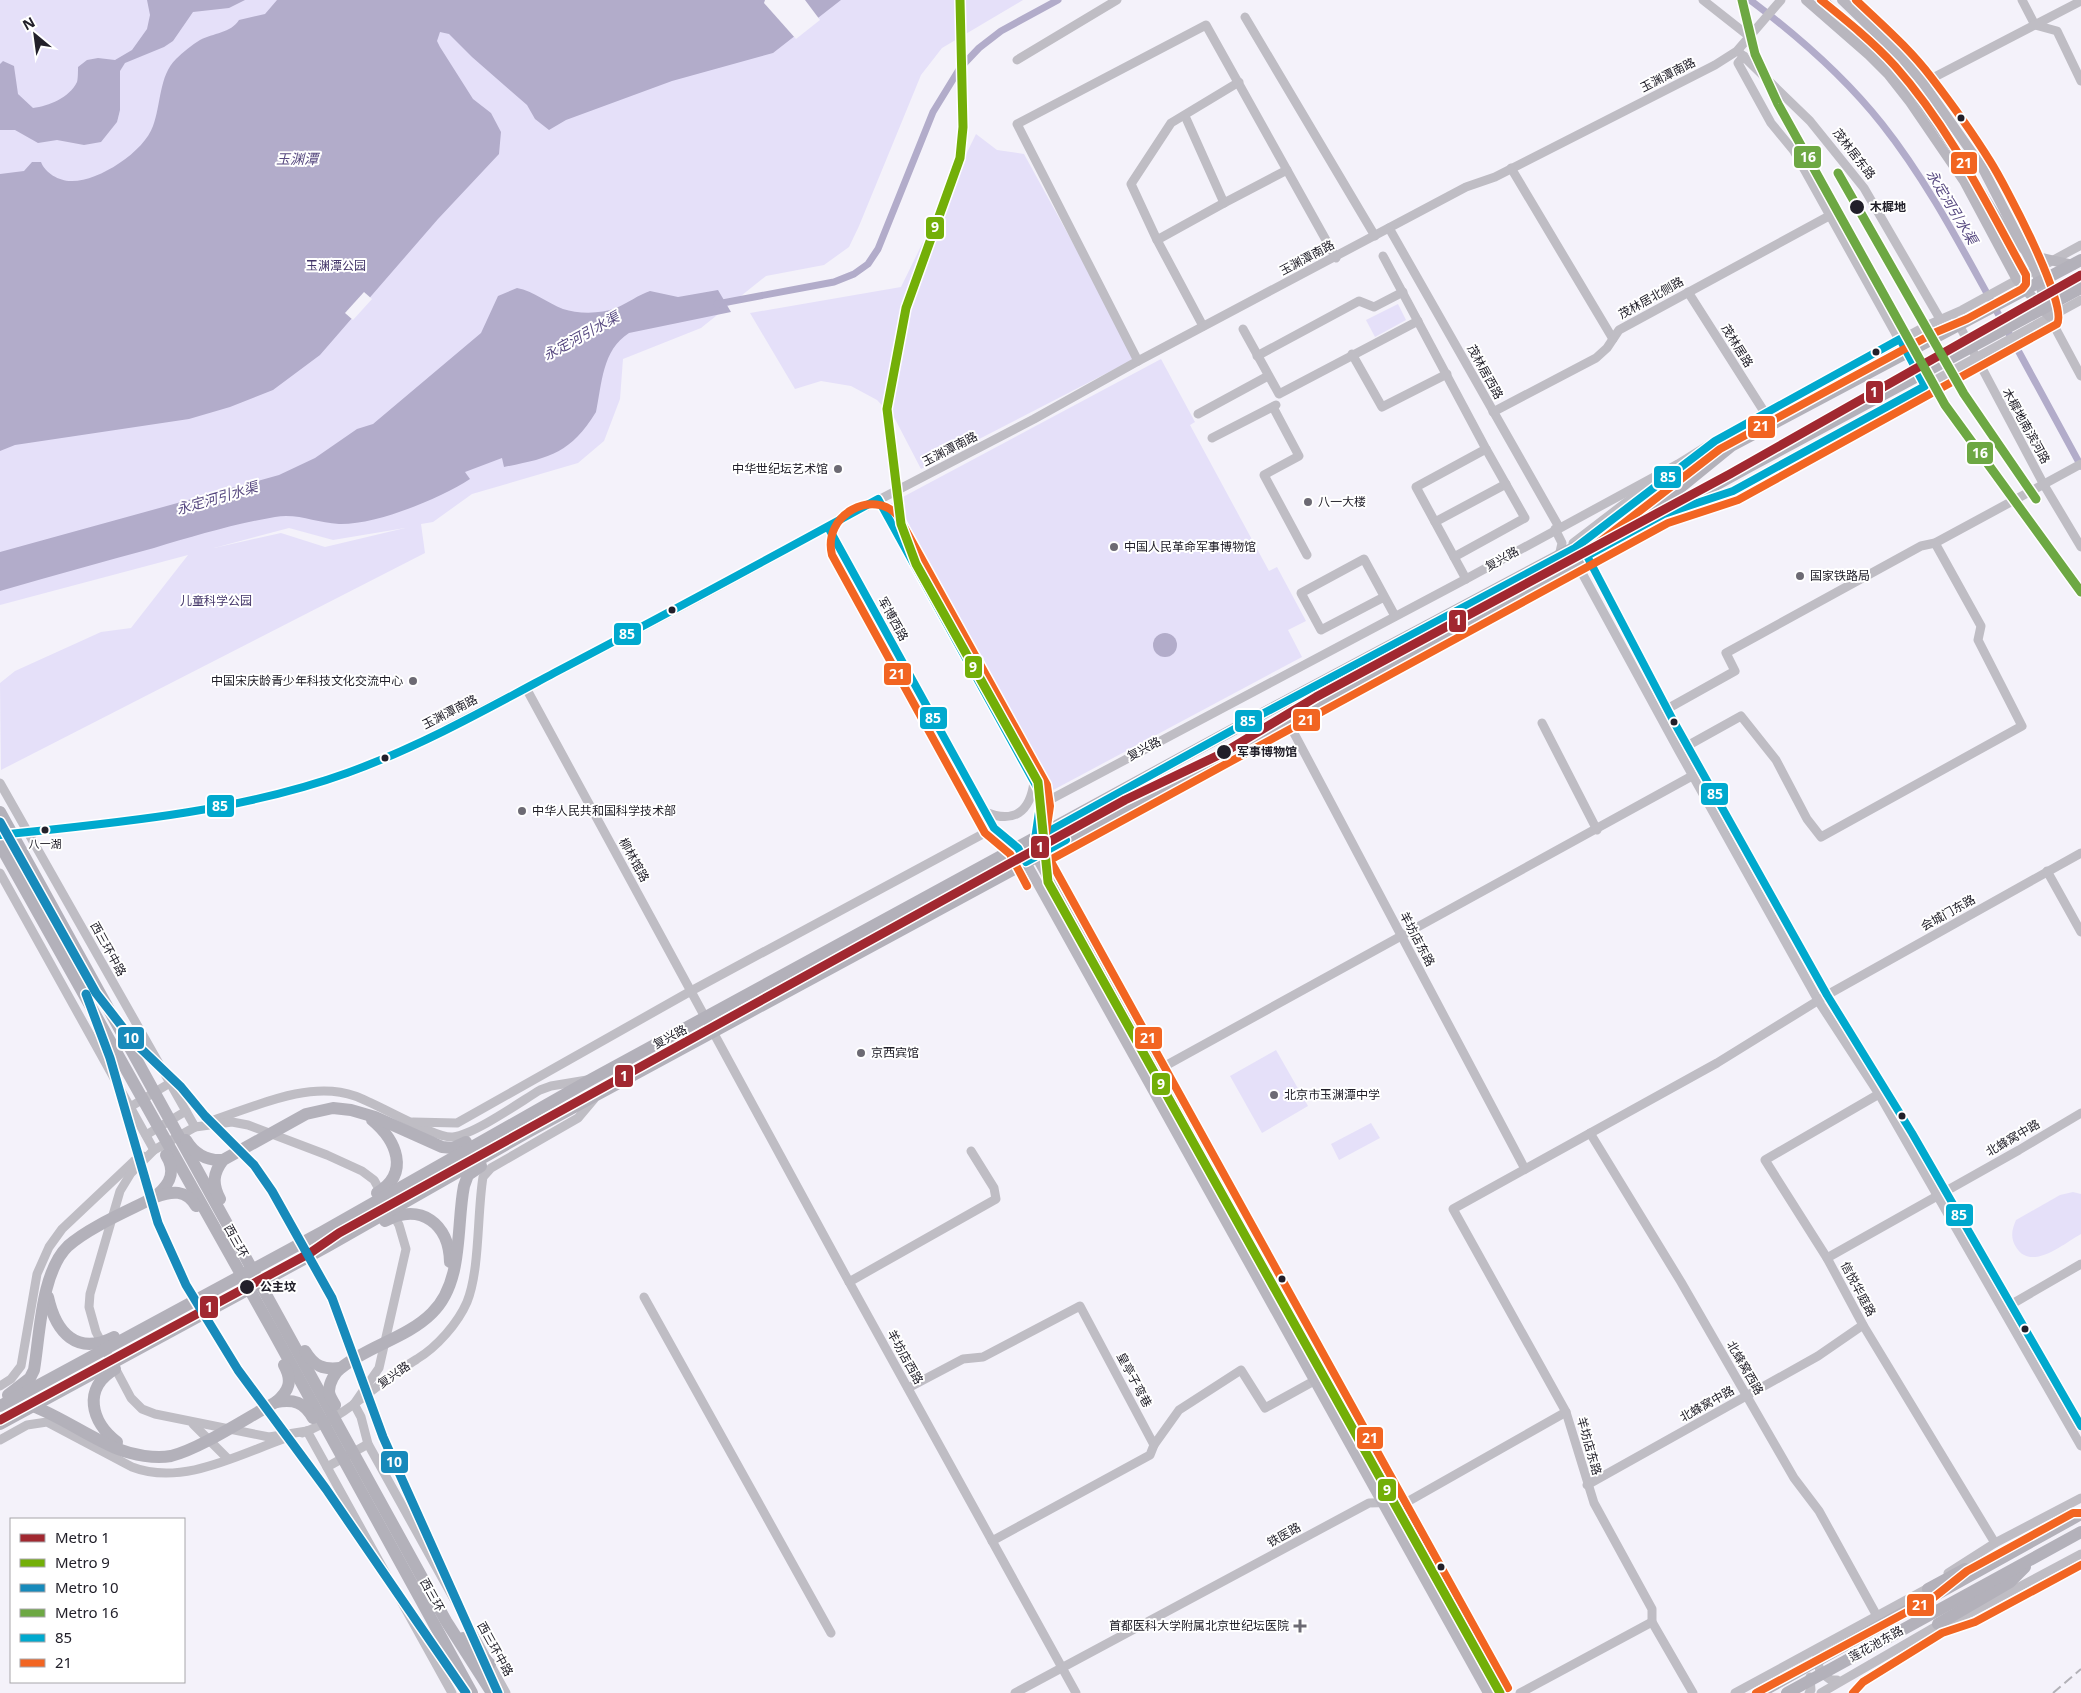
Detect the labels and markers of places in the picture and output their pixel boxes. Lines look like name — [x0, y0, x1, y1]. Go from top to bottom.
unlabelled marker — [1956, 113, 1966, 123]
marker: 木樨地 — [1848, 198, 1866, 216]
place label: 木樨地 — [1870, 198, 1906, 215]
unlabelled marker — [1871, 347, 1881, 357]
place label: 中华世纪坛艺术馆 — [732, 460, 828, 477]
marker: 中华世纪坛艺术馆 — [832, 463, 844, 475]
place label: 八一大楼 — [1318, 493, 1366, 510]
marker: 八一大楼 — [1302, 496, 1314, 508]
place label: 中国人民革命军事博物馆 — [1124, 538, 1256, 555]
marker: 中国人民革命军事博物馆 — [1108, 541, 1120, 553]
place label: 国家铁路局 — [1810, 567, 1870, 584]
marker: 国家铁路局 — [1794, 570, 1806, 582]
unlabelled marker — [667, 605, 677, 615]
place label: 中国宋庆龄青少年科技文化交流中心 — [211, 672, 403, 689]
marker: 中国宋庆龄青少年科技文化交流中心 — [407, 675, 419, 687]
unlabelled marker — [1669, 717, 1679, 727]
marker: 军事博物馆 — [1215, 743, 1233, 761]
place label: 军事博物馆 — [1237, 743, 1297, 760]
unlabelled marker — [380, 753, 390, 763]
place label: 中华人民共和国科学技术部 — [532, 802, 676, 819]
marker: 中华人民共和国科学技术部 — [516, 805, 528, 817]
marker: 八一湖 — [40, 825, 50, 835]
place label: 八一湖 — [29, 836, 62, 851]
place label: 京西宾馆 — [871, 1044, 919, 1061]
marker: 京西宾馆 — [855, 1047, 867, 1059]
place label: 北京市玉渊潭中学 — [1284, 1086, 1380, 1103]
marker: 北京市玉渊潭中学 — [1268, 1089, 1280, 1101]
unlabelled marker — [1897, 1111, 1907, 1121]
unlabelled marker — [1277, 1274, 1287, 1284]
marker: 公主坟 — [238, 1278, 256, 1296]
place label: 公主坟 — [260, 1278, 296, 1295]
unlabelled marker — [2020, 1324, 2030, 1334]
unlabelled marker — [1436, 1562, 1446, 1572]
place label: 首都医科大学附属北京世纪坛医院 — [1109, 1617, 1289, 1634]
marker: 首都医科大学附属北京世纪坛医院 — [1293, 1619, 1307, 1633]

